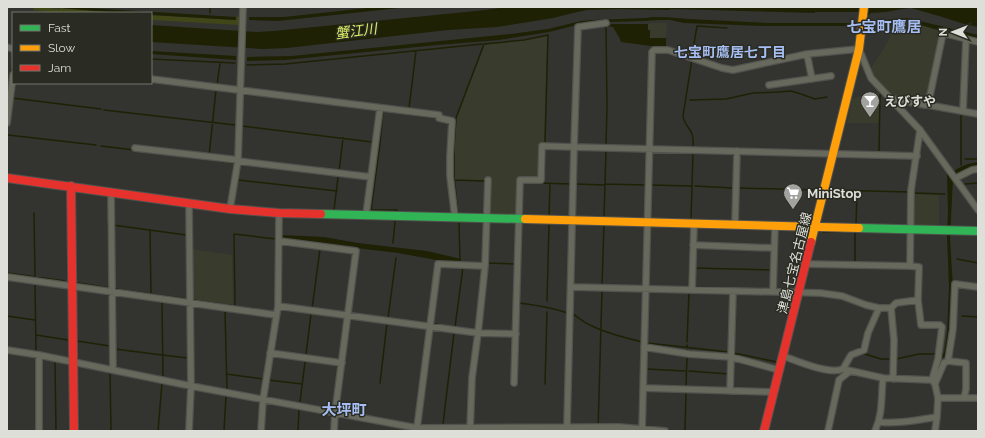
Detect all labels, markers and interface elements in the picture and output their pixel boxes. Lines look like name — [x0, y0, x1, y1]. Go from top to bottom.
legend — [12, 12, 152, 84]
north arrow — [933, 12, 973, 52]
district label: 七宝町鷹居 — [846, 18, 922, 36]
water label: 蟹江川 — [334, 20, 380, 41]
text: Fast — [48, 21, 71, 35]
text: N — [937, 28, 950, 36]
text: Slow — [48, 41, 75, 55]
district label: 七宝町鷹居七丁目 — [674, 44, 786, 60]
text: Jam — [48, 61, 71, 75]
bar icon: えびすや — [859, 90, 881, 118]
place label: えびすや — [884, 94, 936, 109]
supermarket icon: MiniStop — [782, 182, 804, 210]
place label: MiniStop — [807, 186, 862, 201]
street label: 津島七宝名古屋線 — [775, 211, 814, 315]
district label: 大坪町 — [321, 401, 367, 419]

